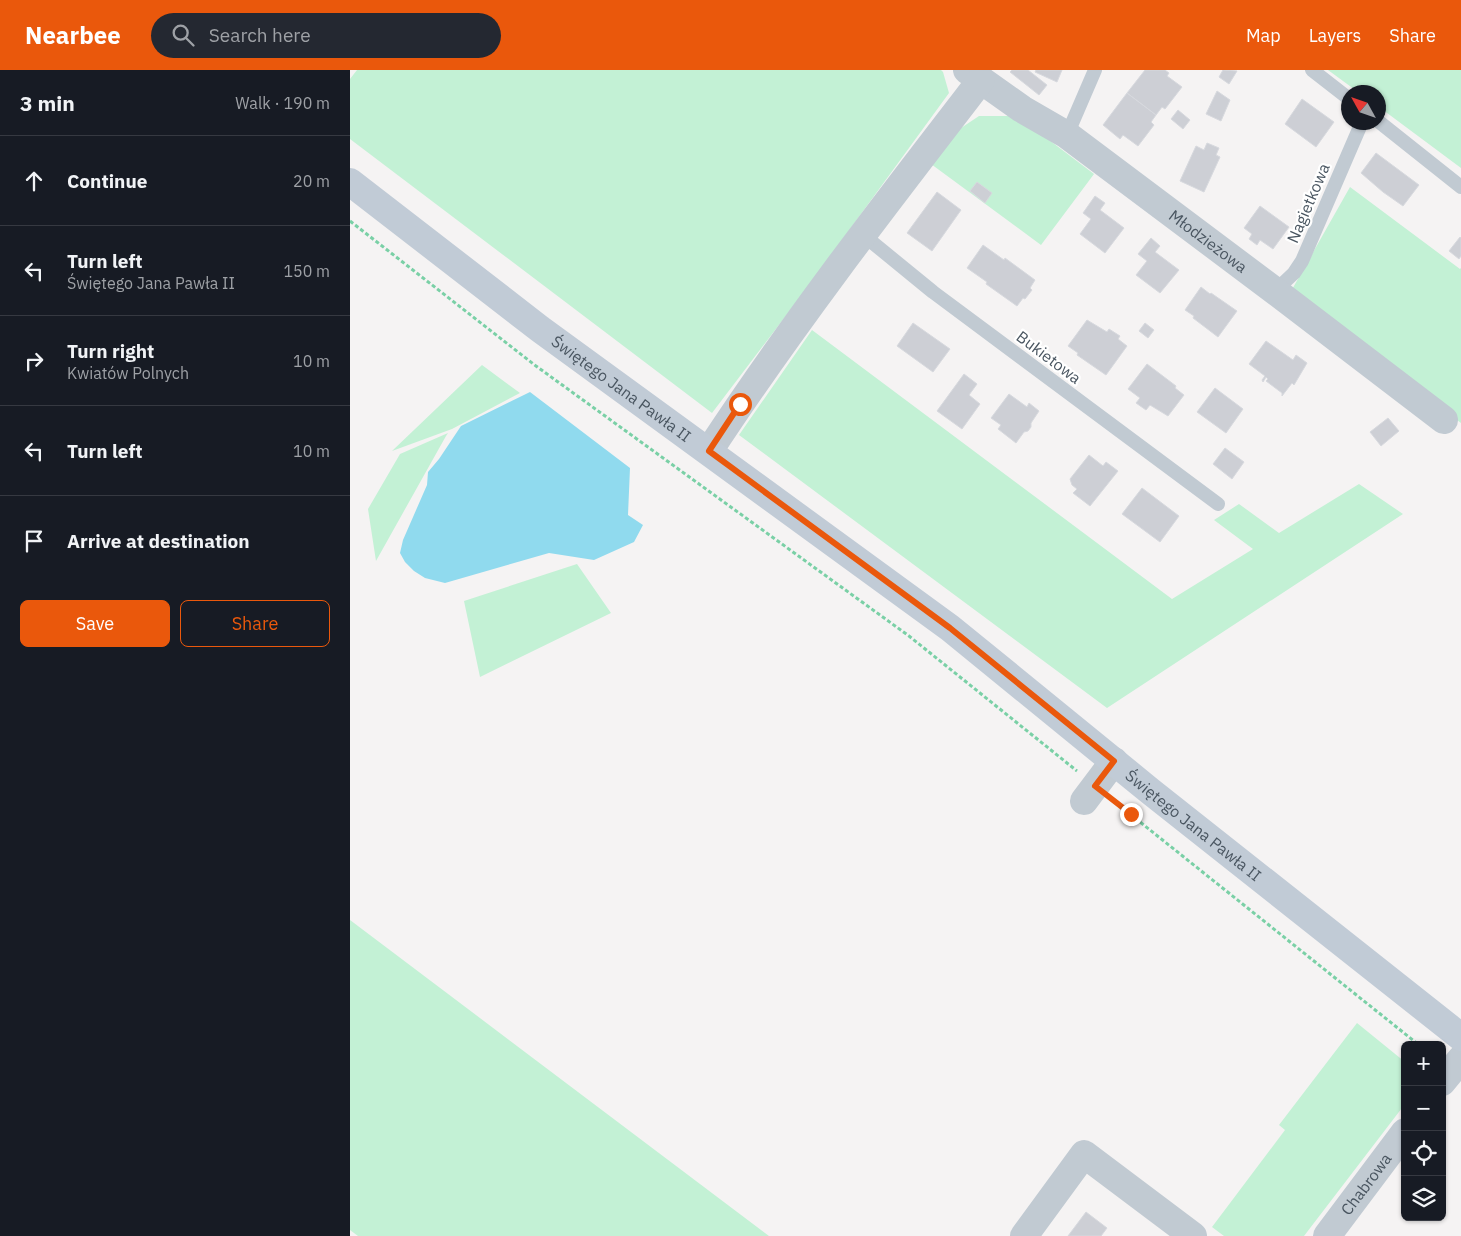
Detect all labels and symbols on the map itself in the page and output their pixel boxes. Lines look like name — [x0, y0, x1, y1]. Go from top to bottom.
north arrow — [1341, 85, 1386, 130]
street label: Nagietkowa — [1282, 160, 1334, 246]
street label: Młodzieżowa — [1165, 205, 1252, 277]
street label: Bukietowa — [1013, 326, 1086, 388]
street label: Świętego Jana Pawła II — [548, 330, 695, 446]
route start — [729, 393, 752, 416]
street label: Świętego Jana Pawła II — [1121, 764, 1265, 885]
route end — [1120, 803, 1143, 826]
street label: Chabrowa — [1336, 1149, 1396, 1219]

